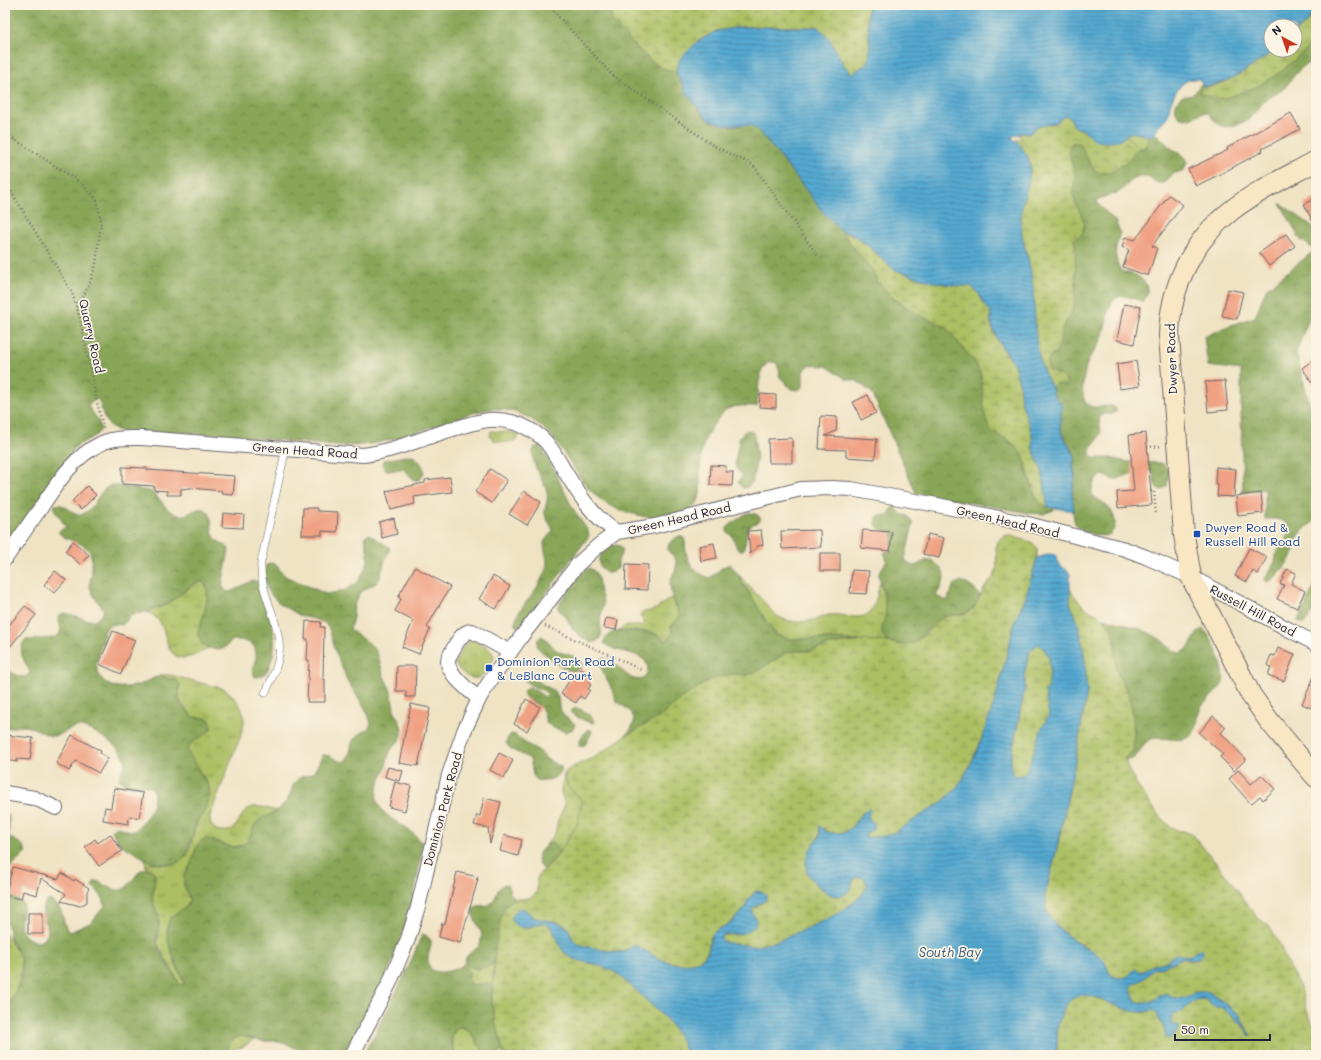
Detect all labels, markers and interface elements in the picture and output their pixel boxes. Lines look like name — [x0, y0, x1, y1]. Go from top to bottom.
north arrow — [1263, 18, 1303, 58]
text: N — [1268, 22, 1284, 38]
street label: Quarry Road — [76, 297, 108, 375]
street label: Dwyer Road — [1162, 323, 1180, 395]
street label: Green Head Road — [252, 438, 358, 462]
street label: Green Head Road — [626, 498, 732, 538]
street label: Green Head Road — [955, 501, 1061, 541]
place label: Dwyer Road & Russell Hill Road — [1205, 519, 1301, 549]
marker: Dwyer Road & Russell Hill Road — [1192, 529, 1202, 539]
street label: Russell Hill Road — [1207, 581, 1299, 640]
place label: Dominion Park Road & LeBlanc Court — [497, 653, 615, 683]
marker: Dominion Park Road & LeBlanc Court — [484, 663, 494, 673]
street label: Dominion Park Road — [419, 750, 465, 868]
water label: South Bay — [919, 943, 981, 960]
scale bar — [1175, 1016, 1270, 1042]
text: 50 m — [1181, 1021, 1209, 1037]

